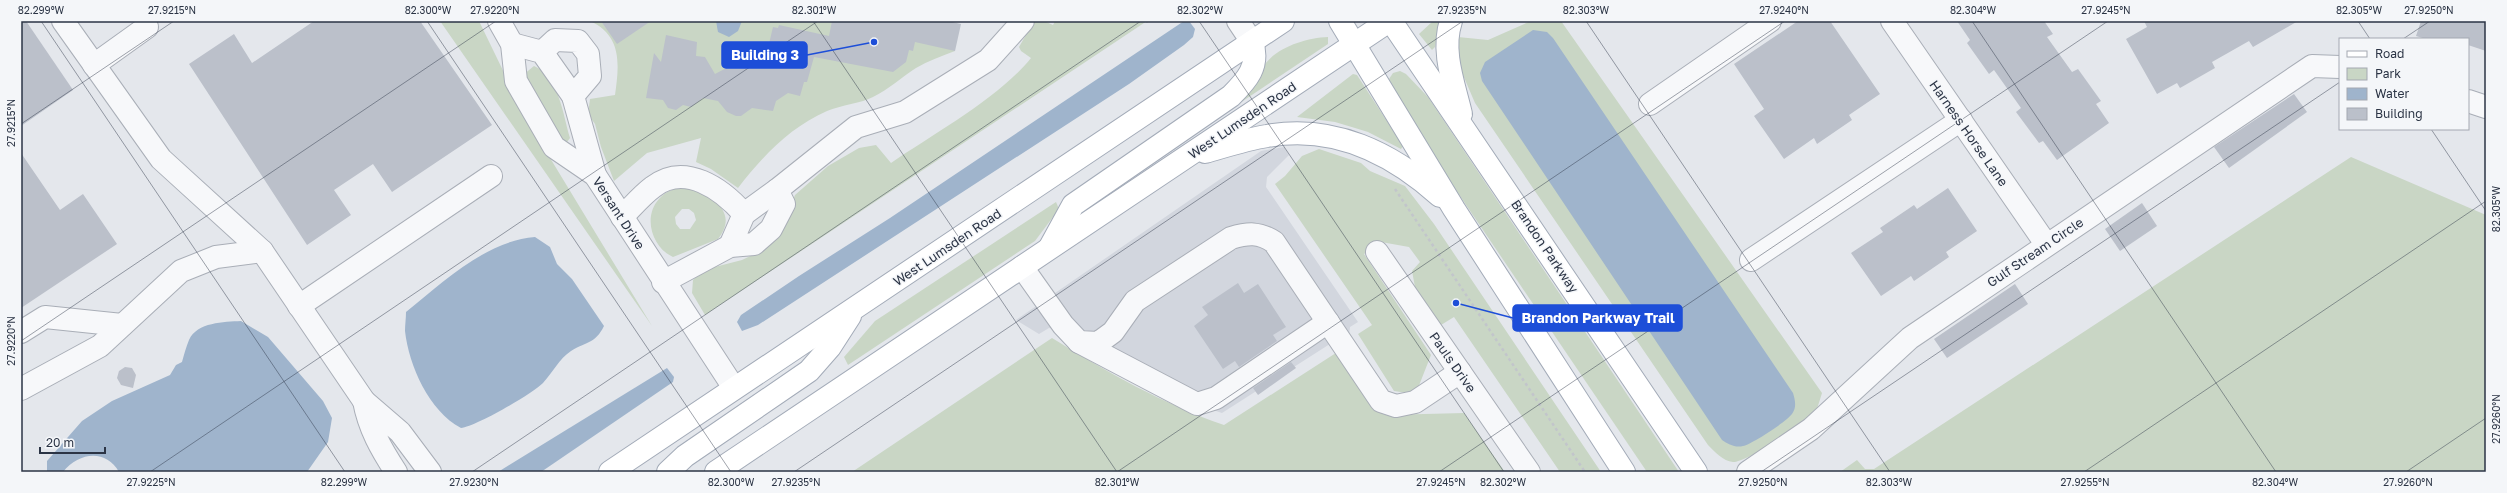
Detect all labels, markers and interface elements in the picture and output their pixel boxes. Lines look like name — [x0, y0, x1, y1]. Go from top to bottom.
text: 82.299°W — [18, 4, 65, 16]
text: 27.9215°N — [148, 4, 196, 16]
text: 82.300°W — [405, 4, 452, 16]
text: 27.9220°N — [470, 4, 520, 16]
text: 82.301°W — [792, 4, 837, 16]
text: 82.302°W — [1177, 4, 1224, 16]
text: 27.9235°N — [1437, 4, 1487, 16]
text: 82.303°W — [1563, 4, 1610, 16]
text: 27.9240°N — [1759, 4, 1809, 16]
text: 82.304°W — [1950, 4, 1996, 16]
text: 27.9245°N — [2081, 4, 2131, 16]
text: 82.305°W — [2336, 4, 2383, 16]
text: 27.9250°N — [2404, 4, 2454, 16]
legend — [2339, 38, 2469, 130]
callout: Building 3 — [722, 42, 807, 68]
text: Building 3 — [731, 46, 799, 63]
text: Road — [2375, 46, 2404, 61]
text: Park — [2375, 66, 2401, 81]
street label: Harness Horse Lane — [1926, 77, 2012, 189]
street label: West Lumsden Road — [1185, 78, 1299, 162]
text: Water — [2375, 86, 2409, 101]
text: 27.9215°N — [5, 99, 17, 147]
text: Building — [2375, 106, 2423, 121]
street label: Versant Drive — [590, 174, 648, 252]
text: 82.305°W — [2490, 185, 2502, 232]
street label: Brandon Parkway — [1508, 196, 1582, 296]
street label: West Lumsden Road — [890, 205, 1004, 289]
street label: Gulf Stream Circle — [1984, 214, 2086, 290]
callout: Brandon Parkway Trail — [1513, 305, 1682, 331]
text: Brandon Parkway Trail — [1521, 309, 1675, 326]
text: 27.9220°N — [5, 316, 17, 366]
street label: Pauls Drive — [1426, 329, 1480, 395]
text: 27.9260°N — [2490, 394, 2502, 444]
scale bar — [40, 429, 105, 455]
text: 20 m — [46, 435, 74, 450]
text: 27.9225°N — [126, 476, 176, 488]
text: 82.299°W — [321, 476, 368, 488]
text: 27.9230°N — [449, 476, 499, 488]
text: 82.300°W — [708, 476, 755, 488]
text: 27.9235°N — [771, 476, 821, 488]
text: 82.301°W — [1095, 476, 1140, 488]
text: 27.9245°N — [1416, 476, 1466, 488]
text: 82.302°W — [1480, 476, 1527, 488]
text: 27.9250°N — [1738, 476, 1788, 488]
text: 82.303°W — [1866, 476, 1913, 488]
text: 27.9255°N — [2060, 476, 2110, 488]
text: 82.304°W — [2252, 476, 2298, 488]
text: 27.9260°N — [2383, 476, 2433, 488]

